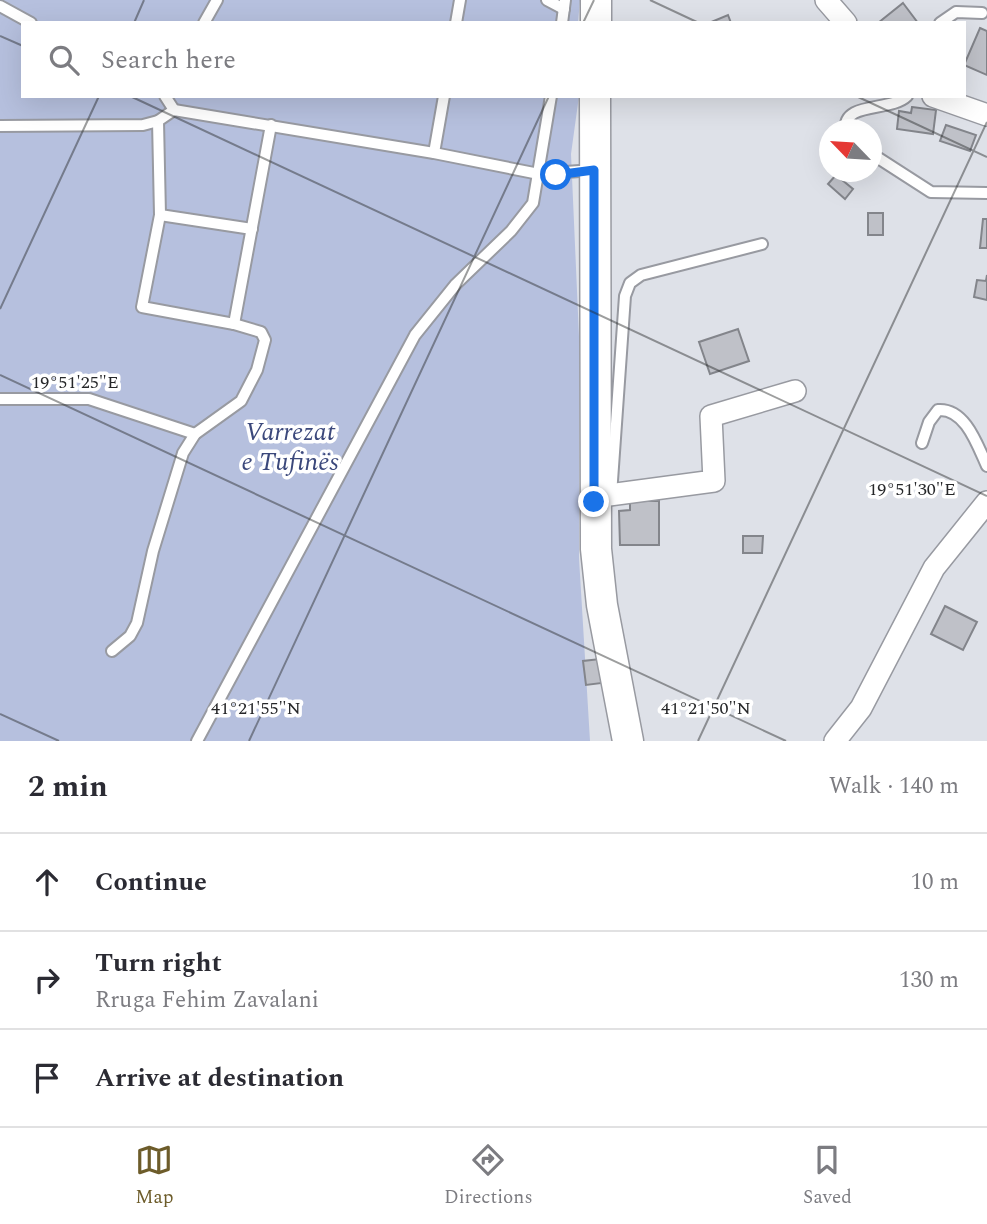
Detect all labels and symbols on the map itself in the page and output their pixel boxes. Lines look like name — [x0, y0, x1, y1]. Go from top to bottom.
north arrow — [819, 119, 882, 182]
route start — [540, 159, 571, 190]
text: 19°51'25"E — [31, 369, 119, 396]
park label: Varrezat e Tufinës — [241, 412, 339, 482]
text: 19°51'30"E — [868, 476, 956, 503]
route end — [578, 486, 609, 517]
text: 41°21'55"N — [211, 695, 301, 722]
text: 41°21'50"N — [661, 695, 751, 722]

